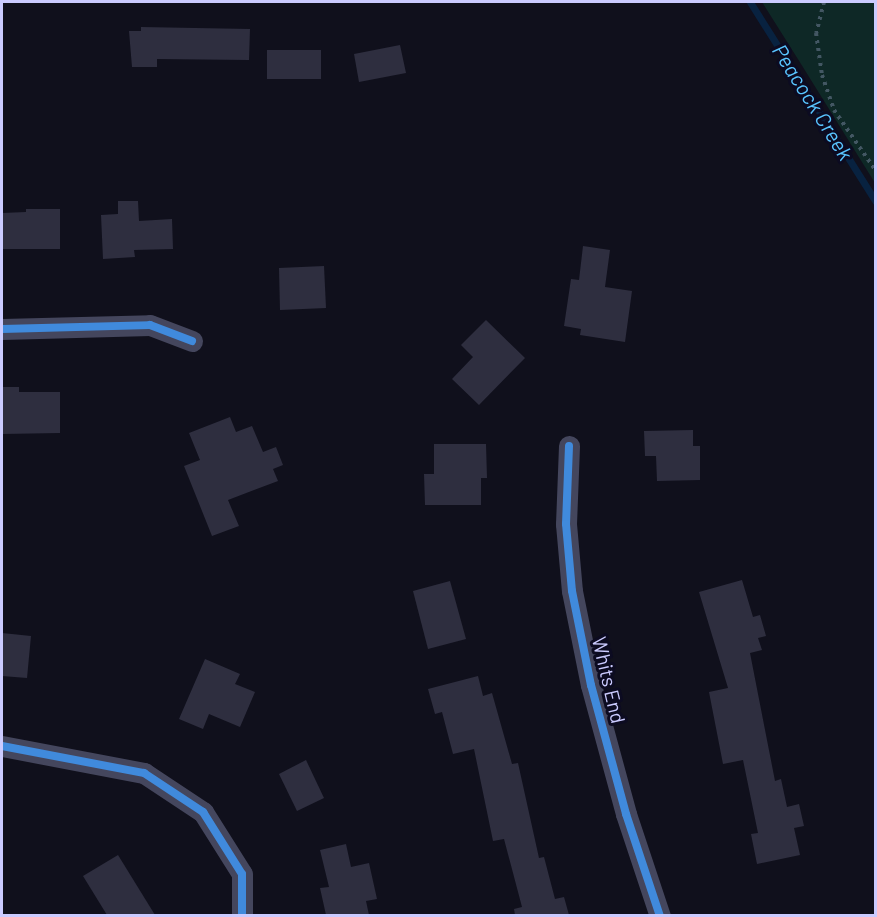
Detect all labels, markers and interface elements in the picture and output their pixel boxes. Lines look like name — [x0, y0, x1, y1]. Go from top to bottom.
water label: Peacock Creek — [767, 39, 859, 165]
street label: Whits End — [587, 634, 631, 726]

